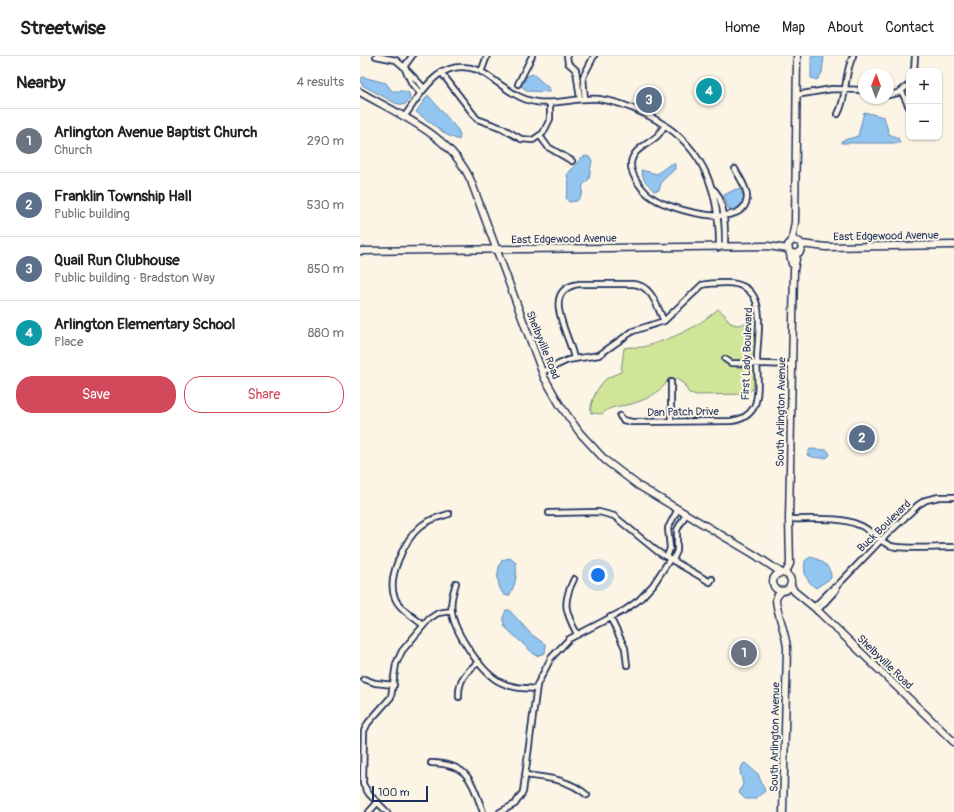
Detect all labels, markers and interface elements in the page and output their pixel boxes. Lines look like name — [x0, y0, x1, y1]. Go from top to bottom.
text: Streetwise — [20, 16, 106, 40]
text: Home — [725, 19, 760, 36]
text: Map — [782, 19, 805, 36]
text: About — [827, 19, 863, 36]
text: Contact — [885, 19, 934, 36]
north arrow — [858, 68, 894, 104]
map controls — [906, 68, 942, 140]
button: + — [906, 68, 942, 104]
text: Nearby — [16, 72, 65, 93]
text: 4 results — [297, 74, 344, 90]
pin: 4 — [696, 76, 722, 106]
pin: 3 — [636, 85, 662, 115]
button: − — [906, 104, 942, 140]
text: Arlington Avenue Baptist Church — [54, 123, 257, 142]
text: 1 — [26, 133, 32, 149]
text: 290 m — [307, 133, 344, 149]
text: Church — [54, 142, 92, 158]
text: Franklin Township Hall — [54, 187, 192, 206]
text: 2 — [25, 197, 33, 213]
text: 530 m — [306, 197, 344, 213]
text: Public building — [54, 206, 130, 222]
street label: East Edgewood Avenue — [833, 229, 939, 243]
street label: East Edgewood Avenue — [511, 232, 617, 246]
text: Quail Run Clubhouse — [54, 251, 180, 270]
text: 3 — [25, 261, 33, 277]
text: 850 m — [307, 261, 344, 277]
text: Public building · Bradston Way — [54, 270, 215, 286]
street label: First Lady Boulevard — [739, 307, 755, 401]
street label: Shelbyville Road — [523, 309, 563, 381]
text: Arlington Elementary School — [54, 315, 235, 334]
text: 4 — [25, 325, 33, 341]
text: 880 m — [308, 325, 344, 341]
text: Place — [54, 334, 83, 350]
street label: South Arlington Avenue — [774, 356, 788, 467]
button: Save — [16, 376, 176, 413]
button: Share — [184, 376, 344, 413]
street label: Dan Patch Drive — [647, 405, 720, 419]
pin: 2 — [849, 423, 875, 453]
street label: Buck Boulevard — [855, 497, 913, 555]
your location — [588, 565, 608, 585]
street label: Shelbyville Road — [854, 632, 916, 692]
pin: 1 — [731, 638, 757, 668]
street label: South Arlington Avenue — [768, 681, 782, 792]
scale bar — [372, 784, 428, 803]
text: 100 m — [378, 786, 409, 799]

